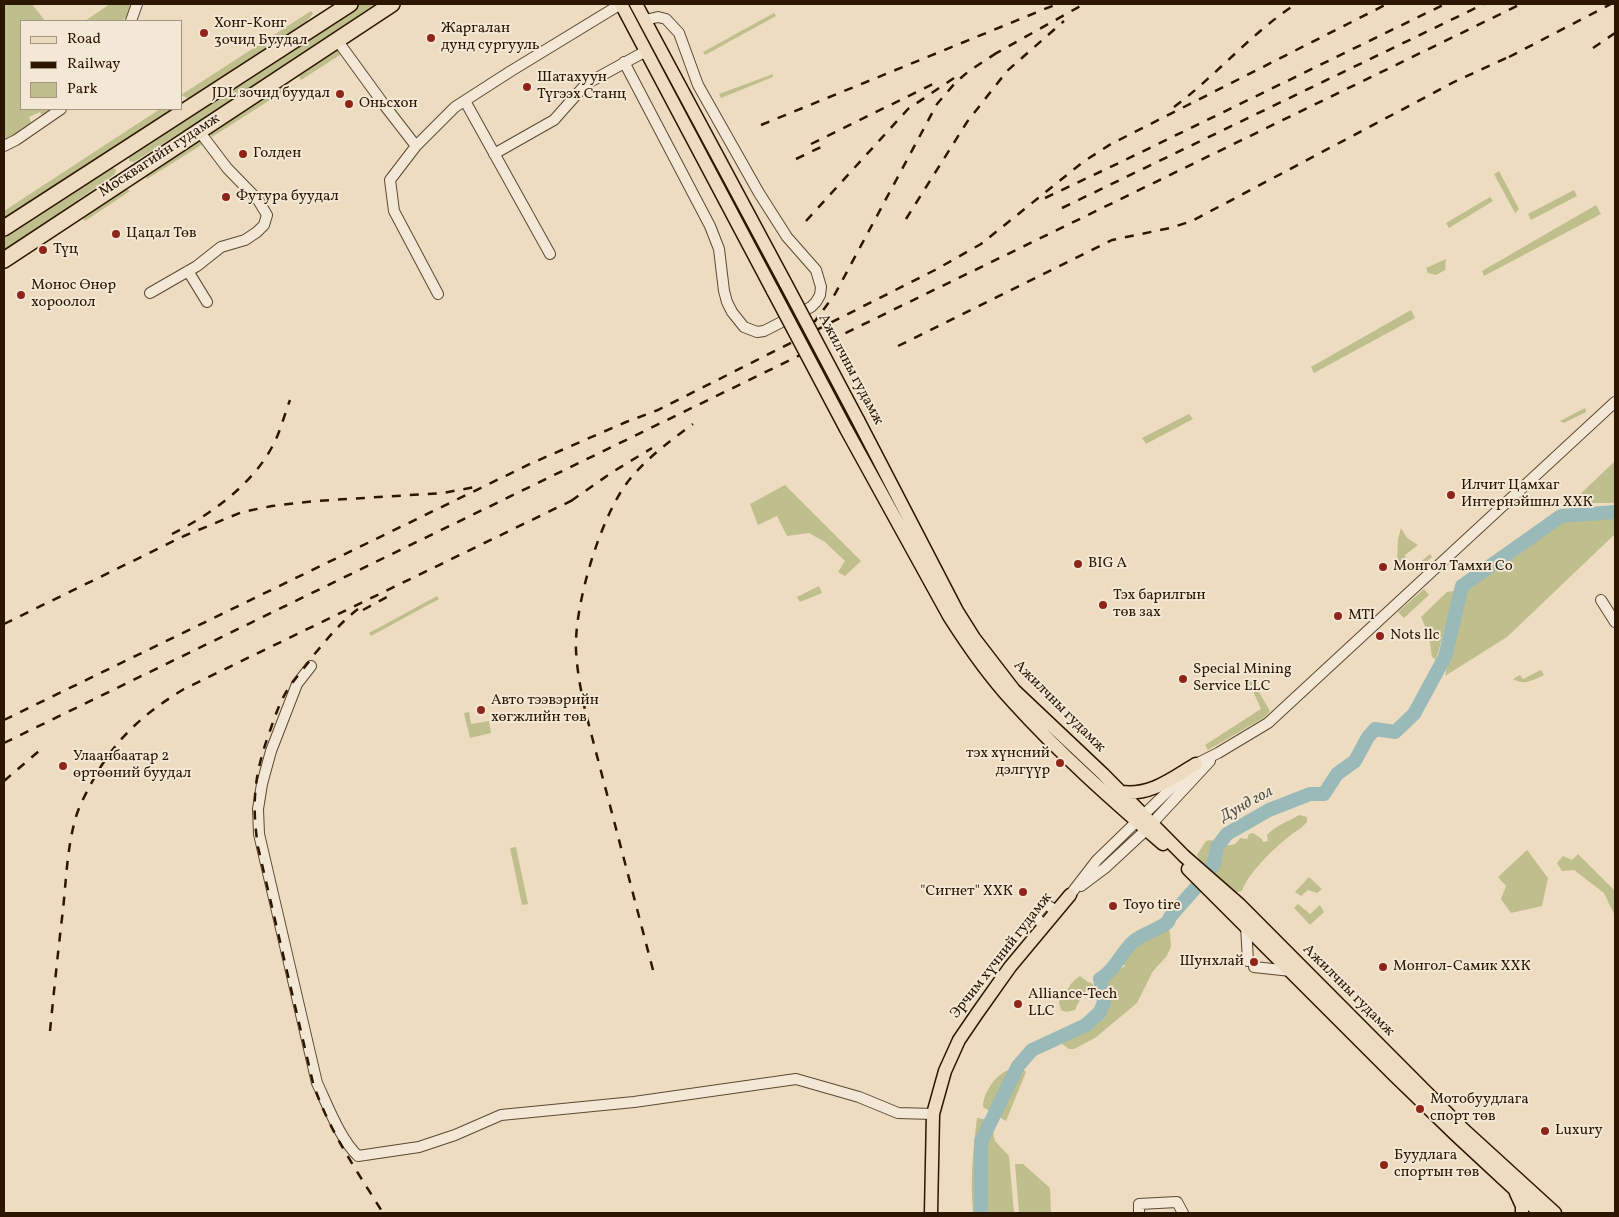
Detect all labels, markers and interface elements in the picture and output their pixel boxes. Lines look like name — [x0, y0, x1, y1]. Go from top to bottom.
place label: Хонг-Kонг 3очид Буудал — [214, 15, 308, 50]
legend — [20, 20, 182, 110]
place label: Жаргалан дунд сургууль — [441, 20, 540, 55]
marker: Хонг-Kонг 3очид Буудал — [198, 27, 210, 39]
text: Road — [67, 29, 101, 50]
marker: Жаргалан дунд сургууль — [425, 32, 437, 44]
text: Railway — [67, 54, 120, 75]
place label: Шатахуун Түгээх Станц — [537, 69, 626, 104]
text: Park — [67, 79, 98, 100]
marker: Шатахуун Түгээх Станц — [521, 81, 533, 93]
place label: JDL зочид буудал — [212, 85, 330, 103]
marker: JDL зочид буудал — [334, 88, 346, 100]
place label: Оньсхон — [359, 95, 418, 113]
marker: Оньсхон — [343, 98, 355, 110]
street label: Москвагийн гудамж — [96, 110, 224, 202]
place label: Голден — [253, 145, 301, 163]
marker: Голден — [237, 148, 249, 160]
place label: Футура буудал — [236, 188, 339, 206]
marker: Футура буудал — [220, 191, 232, 203]
place label: Цацал Төв — [126, 225, 197, 243]
marker: Цацал Төв — [110, 228, 122, 240]
place label: Түц — [53, 241, 78, 259]
marker: Түц — [37, 244, 49, 256]
place label: Монос Өнөр хороолол — [31, 277, 116, 312]
marker: Монос Өнөр хороолол — [15, 289, 27, 301]
street label: Ажилчны гудамж — [813, 311, 887, 429]
place label: Илчит Цамхаг Интернэйшнл ХХК — [1461, 477, 1593, 512]
marker: Илчит Цамхаг Интернэйшнл ХХК — [1445, 489, 1457, 501]
place label: BIG A — [1088, 555, 1127, 573]
marker: BIG A — [1072, 558, 1084, 570]
place label: Монгол Тамхи Со — [1393, 558, 1513, 576]
marker: Монгол Тамхи Со — [1377, 561, 1389, 573]
place label: Тэх барилгын төв зах — [1113, 587, 1206, 622]
marker: Тэх барилгын төв зах — [1097, 599, 1109, 611]
place label: MTI — [1348, 607, 1375, 625]
marker: MTI — [1332, 610, 1344, 622]
place label: Nots llc — [1390, 627, 1439, 645]
marker: Nots llc — [1374, 630, 1386, 642]
street label: Ажилчны гудамж — [1009, 657, 1109, 757]
place label: Special Mining Service LLC — [1193, 661, 1292, 696]
marker: Special Mining Service LLC — [1177, 673, 1189, 685]
place label: Авто тээвэрийн хөгжлийн төв — [491, 692, 599, 727]
marker: Авто тээвэрийн хөгжлийн төв — [475, 704, 487, 716]
place label: тэх хүнсний дэлгүүр — [966, 745, 1050, 780]
place label: Улаанбаатар 2 өртөөний буудал — [73, 748, 191, 783]
marker: тэх хүнсний дэлгүүр — [1054, 757, 1066, 769]
marker: Улаанбаатар 2 өртөөний буудал — [57, 760, 69, 772]
water label: Дунд гол — [1217, 783, 1277, 827]
place label: "Сигнет" ХХК — [920, 883, 1013, 901]
marker: "Сигнет" ХХК — [1017, 886, 1029, 898]
street label: Эрчим хүчний гудамж — [947, 889, 1057, 1023]
place label: Toyo tire — [1123, 897, 1181, 915]
marker: Toyo tire — [1107, 900, 1119, 912]
street label: Ажилчны гудамж — [1298, 941, 1398, 1041]
place label: Шунхлай — [1179, 953, 1244, 971]
marker: Шунхлай — [1248, 956, 1260, 968]
place label: Монгол-Самик ХХК — [1393, 958, 1531, 976]
marker: Монгол-Самик ХХК — [1377, 961, 1389, 973]
place label: Alliance-Tech LLC — [1028, 986, 1117, 1021]
marker: Alliance-Tech LLC — [1012, 998, 1024, 1010]
place label: Мотобуудлага спорт төв — [1430, 1091, 1529, 1126]
marker: Мотобуудлага спорт төв — [1414, 1103, 1426, 1115]
place label: Luxury — [1555, 1122, 1603, 1140]
marker: Luxury — [1539, 1125, 1551, 1137]
place label: Буудлага спортын төв — [1394, 1147, 1479, 1182]
marker: Буудлага спортын төв — [1378, 1159, 1390, 1171]

